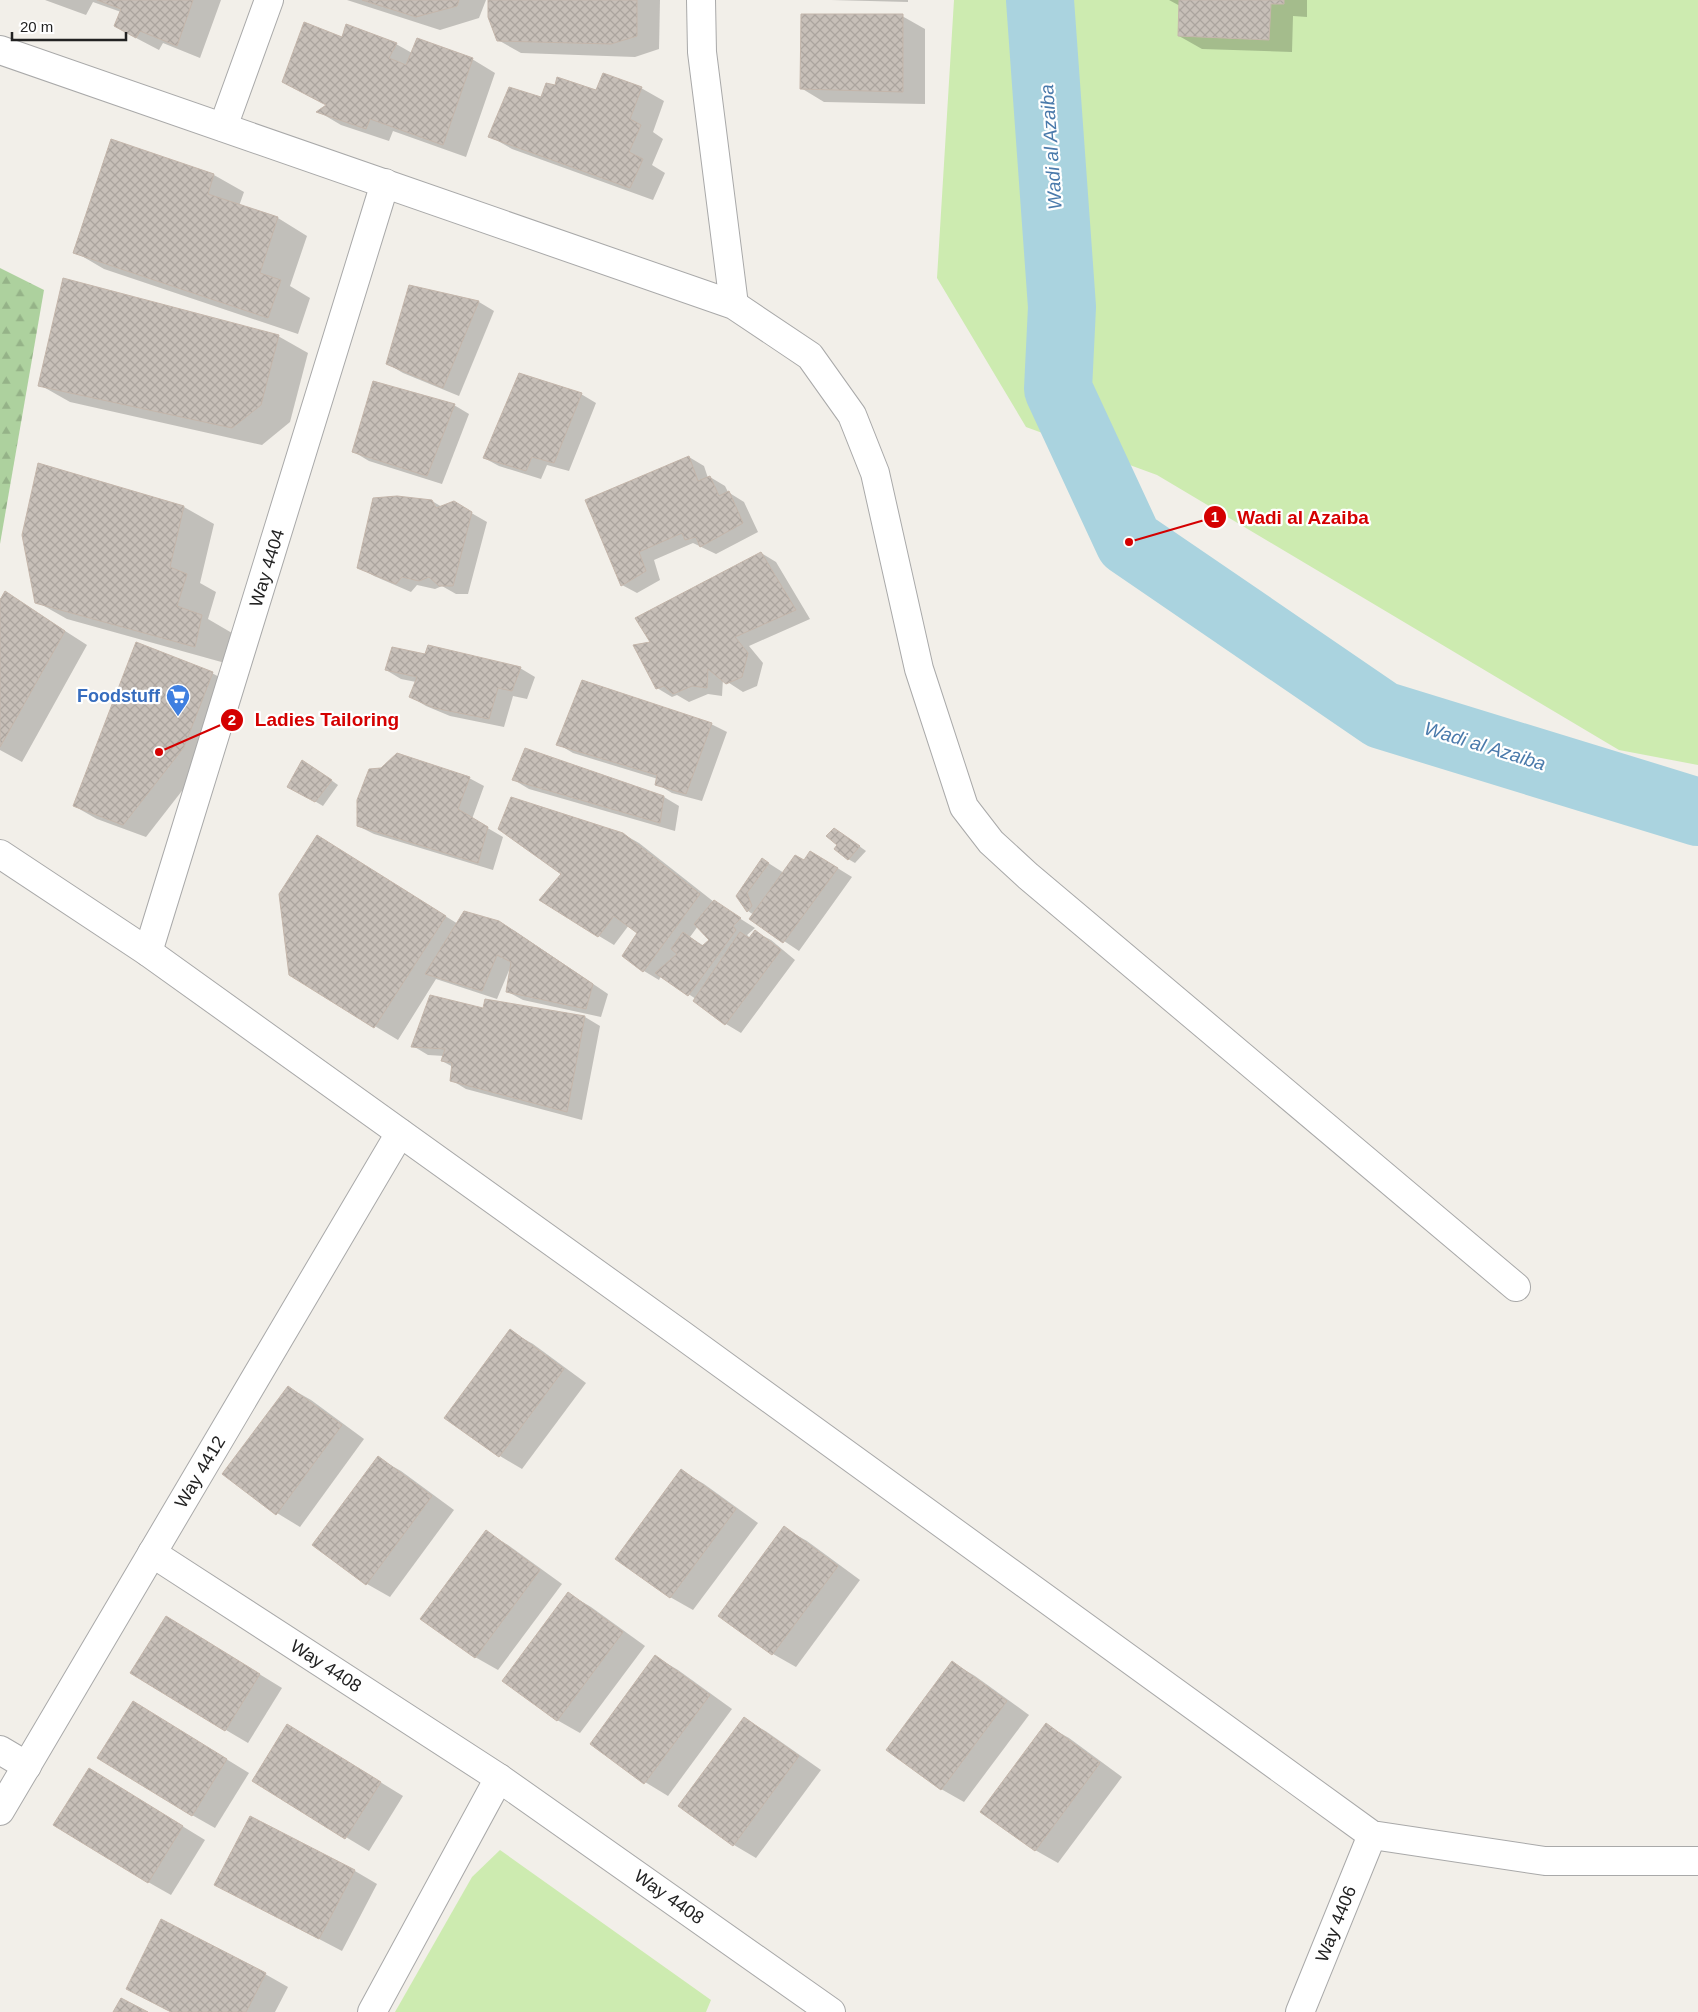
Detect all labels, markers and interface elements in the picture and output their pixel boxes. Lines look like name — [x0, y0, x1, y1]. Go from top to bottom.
scale bar — [12, 10, 126, 42]
text: 20 m — [20, 18, 53, 35]
water label: Wadi al Azaiba — [1036, 84, 1066, 210]
callout: Wadi al Azaiba — [1202, 500, 1379, 534]
text: Wadi al Azaiba — [1237, 507, 1369, 528]
text: 1 — [1211, 508, 1219, 525]
street label: Way 4404 — [246, 527, 288, 609]
supermarket icon: Foodstuff — [165, 683, 191, 717]
place label: Foodstuff — [77, 686, 161, 706]
callout: Ladies Tailoring — [220, 703, 409, 737]
text: Ladies Tailoring — [255, 709, 399, 730]
text: 2 — [228, 711, 236, 728]
water label: Wadi al Azaiba — [1422, 718, 1548, 774]
street label: Way 4412 — [171, 1432, 229, 1512]
street label: Way 4408 — [287, 1636, 365, 1696]
street label: Way 4408 — [630, 1866, 708, 1928]
street label: Way 4406 — [1312, 1883, 1360, 1965]

